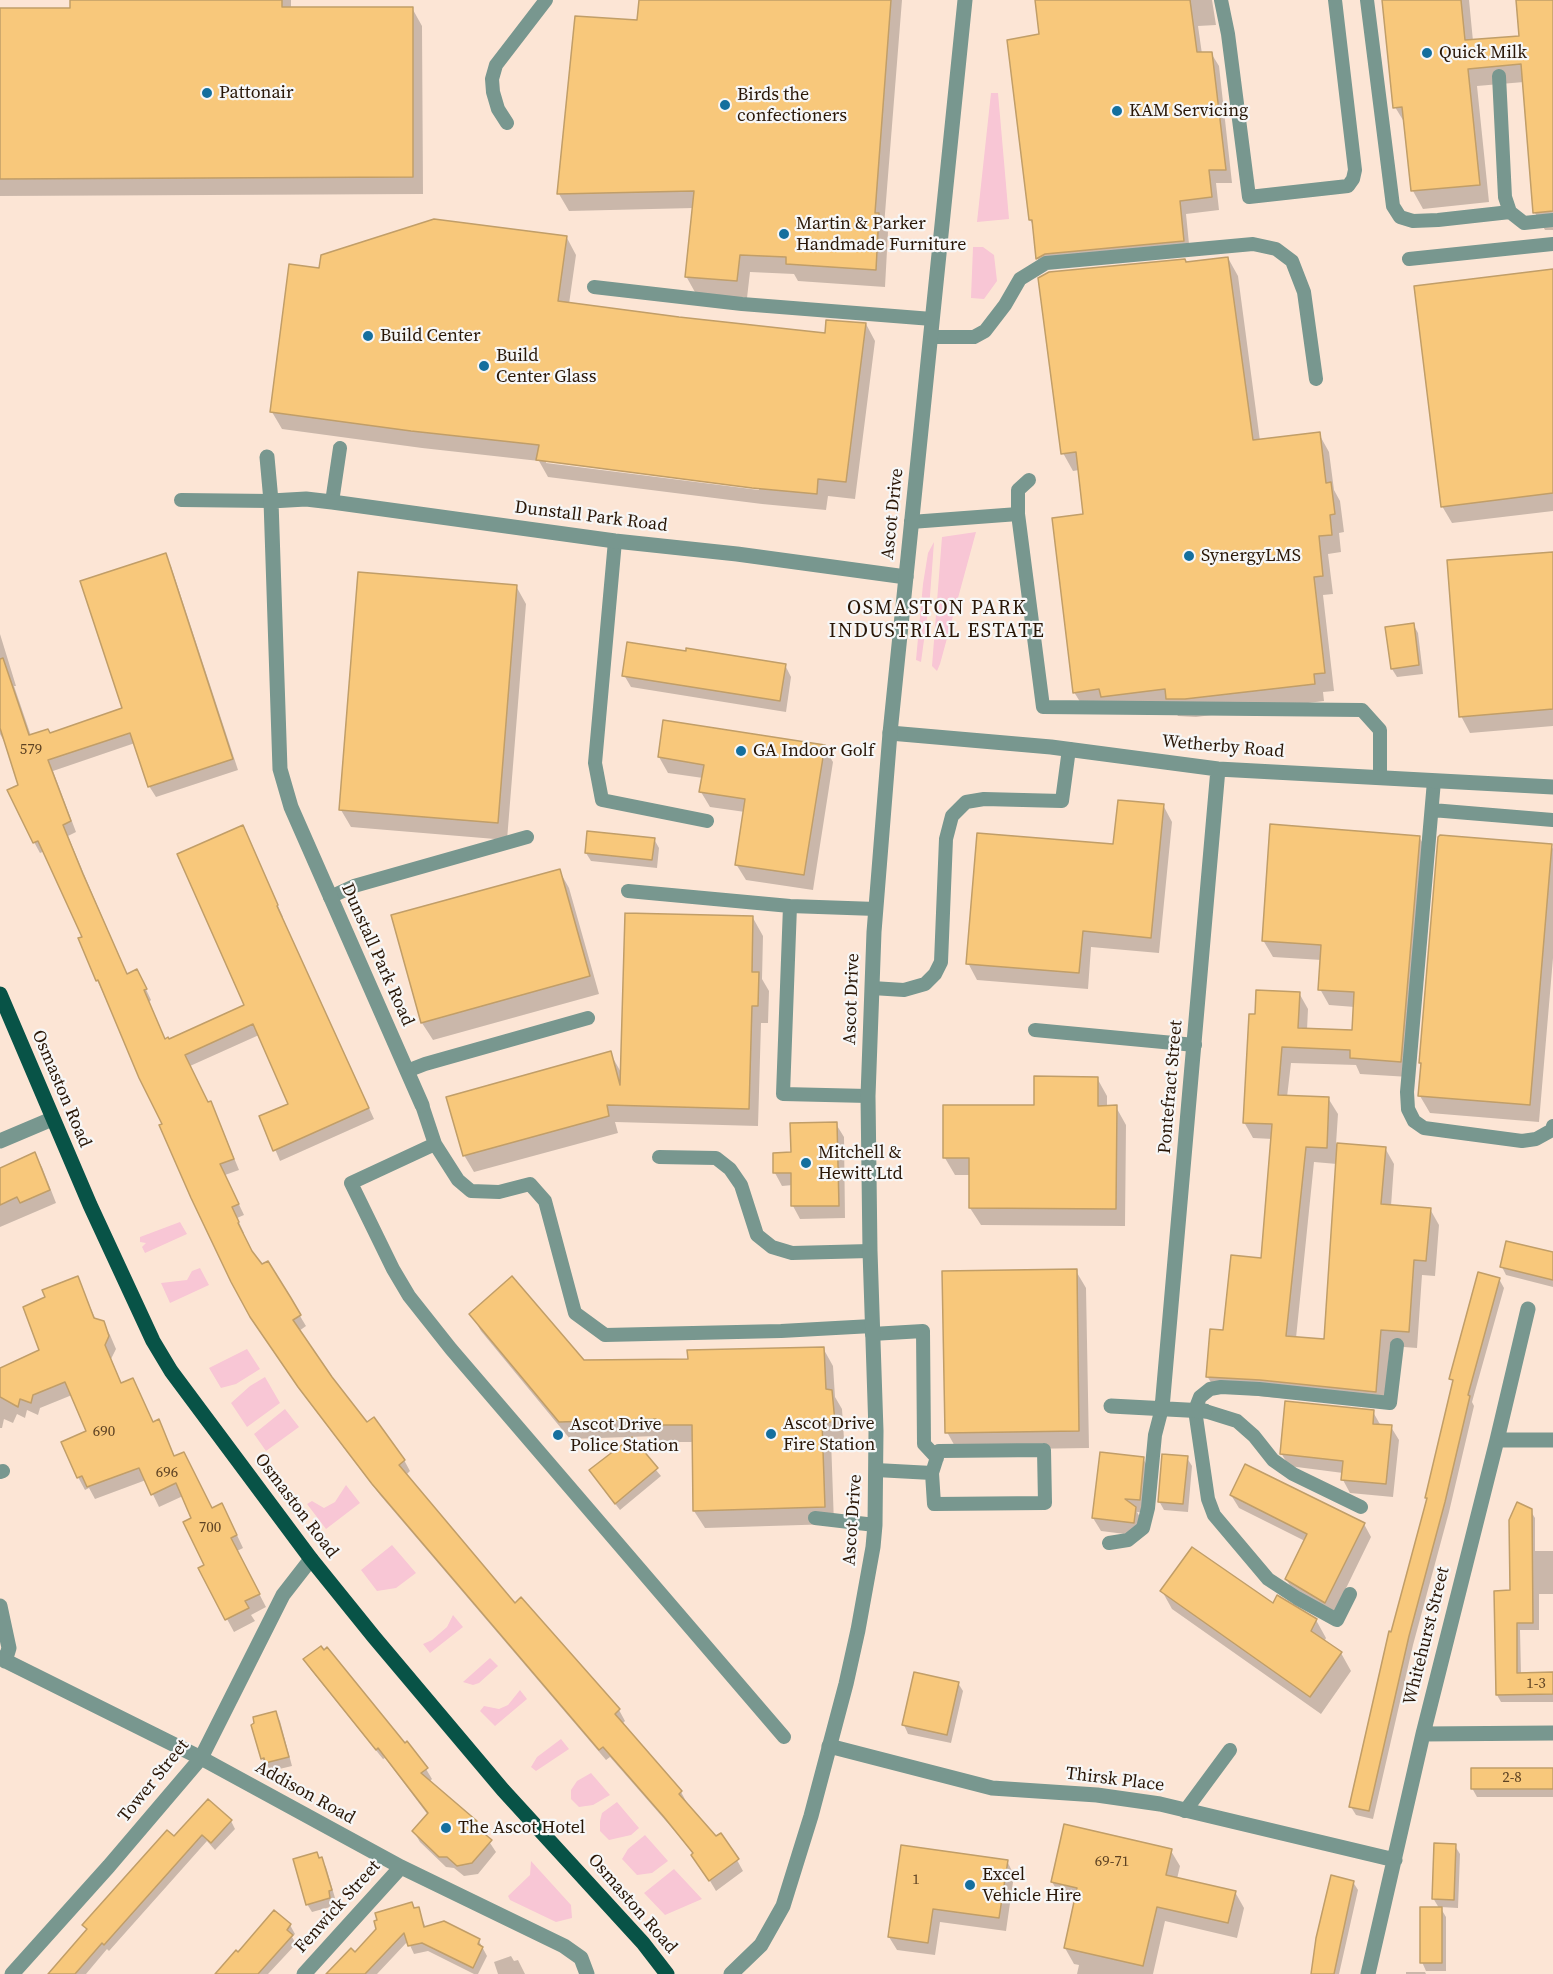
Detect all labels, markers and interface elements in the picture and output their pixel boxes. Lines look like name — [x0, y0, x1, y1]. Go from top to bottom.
place label: Quick Milk — [1439, 42, 1527, 64]
marker: Quick Milk — [1420, 46, 1434, 60]
place label: Pattonair — [219, 82, 294, 104]
place label: Birds the confectioners — [737, 84, 847, 127]
marker: Pattonair — [200, 86, 214, 100]
marker: Birds the confectioners — [718, 98, 732, 112]
place label: KAM Servicing — [1129, 100, 1248, 122]
marker: KAM Servicing — [1110, 104, 1124, 118]
place label: Martin & Parker Handmade Furniture — [796, 213, 966, 256]
marker: Martin & Parker Handmade Furniture — [777, 227, 791, 241]
place label: Build Center — [380, 325, 481, 347]
marker: Build Center — [361, 329, 375, 343]
place label: Build Center Glass — [496, 345, 596, 388]
marker: Build Center Glass — [477, 359, 491, 373]
street label: Ascot Drive — [877, 467, 909, 561]
street label: Dunstall Park Road — [513, 497, 669, 537]
place label: SynergyLMS — [1201, 545, 1301, 567]
marker: SynergyLMS — [1182, 549, 1196, 563]
district label: OSMASTON PARK INDUSTRIAL ESTATE — [829, 597, 1045, 644]
street label: Wetherby Road — [1161, 731, 1285, 763]
place label: GA Indoor Golf — [753, 740, 874, 762]
house number: 579 — [20, 741, 42, 759]
marker: GA Indoor Golf — [734, 744, 748, 758]
street label: Dunstall Park Road — [336, 880, 418, 1030]
street label: Ascot Drive — [840, 953, 864, 1045]
street label: Pontefract Street — [1154, 1019, 1188, 1155]
street label: Osmaston Road — [27, 1027, 95, 1151]
place label: Mitchell & Hewitt Ltd — [818, 1142, 903, 1184]
marker: Mitchell & Hewitt Ltd — [799, 1156, 813, 1170]
place label: Ascot Drive Fire Station — [783, 1413, 875, 1456]
place label: Ascot Drive Police Station — [570, 1414, 679, 1456]
house number: 690 — [93, 1423, 115, 1441]
marker: Ascot Drive Fire Station — [764, 1427, 778, 1441]
marker: Ascot Drive Police Station — [551, 1428, 565, 1442]
street label: Osmaston Road — [250, 1449, 342, 1563]
house number: 696 — [156, 1464, 178, 1482]
street label: Ascot Drive — [839, 1474, 867, 1566]
house number: 700 — [199, 1519, 221, 1537]
street label: Whitehurst Street — [1399, 1565, 1455, 1707]
house number: 1-3 — [1526, 1675, 1546, 1693]
street label: Tower Street — [114, 1735, 194, 1827]
street label: Addison Road — [251, 1757, 359, 1829]
street label: Thirsk Place — [1065, 1763, 1165, 1797]
house number: 2-8 — [1502, 1769, 1522, 1787]
place label: The Ascot Hotel — [458, 1817, 585, 1839]
marker: The Ascot Hotel — [439, 1821, 453, 1835]
street label: Osmaston Road — [583, 1850, 681, 1958]
house number: 69-71 — [1095, 1853, 1129, 1871]
street label: Fenwick Street — [291, 1856, 385, 1958]
place label: Excel Vehicle Hire — [982, 1864, 1082, 1906]
house number: 1 — [912, 1871, 920, 1889]
marker: Excel Vehicle Hire — [963, 1878, 977, 1892]

